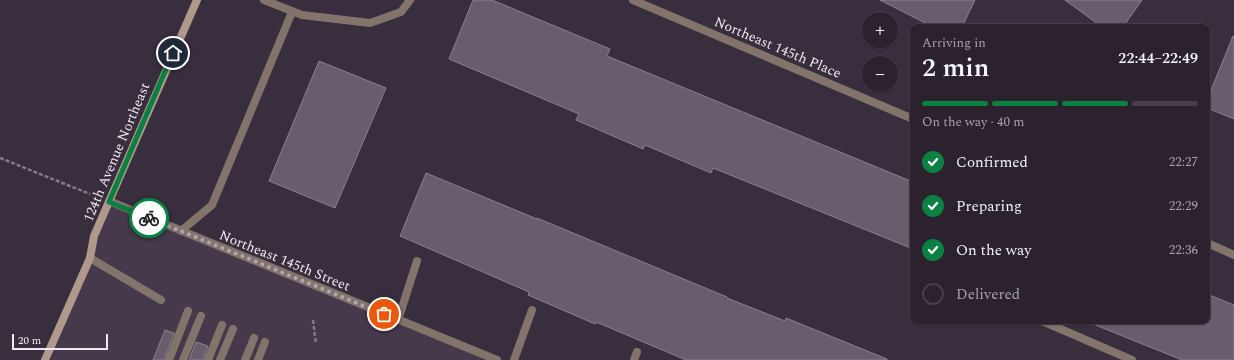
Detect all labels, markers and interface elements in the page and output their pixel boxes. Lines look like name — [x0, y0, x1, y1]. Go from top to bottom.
street label: Northeast 145th Place — [711, 11, 845, 84]
map controls — [862, 12, 898, 92]
button: + — [862, 12, 898, 48]
text: Arriving in — [922, 33, 986, 53]
pin — [156, 36, 190, 70]
icon: home — [162, 42, 184, 64]
text: 22:44–22:49 — [1118, 47, 1198, 70]
text: 2 min — [922, 48, 989, 88]
button: − — [862, 56, 898, 92]
street label: 124th Avenue Northeast — [78, 79, 155, 225]
text: On the way · 40 m — [922, 112, 1025, 132]
icon: check — [922, 151, 944, 173]
text: Confirmed — [956, 151, 1028, 174]
text: 22:27 — [1169, 152, 1198, 172]
icon: check — [922, 195, 944, 217]
text: Preparing — [956, 195, 1022, 218]
text: 22:29 — [1169, 196, 1198, 216]
courier — [129, 198, 169, 238]
icon: bike — [138, 207, 160, 229]
street label: Northeast 145th Street — [216, 225, 354, 296]
icon: check — [922, 239, 944, 261]
text: On the way — [956, 239, 1031, 262]
text: 22:36 — [1169, 240, 1198, 260]
text: Delivered — [956, 283, 1020, 306]
pin — [367, 297, 401, 331]
icon: bag — [373, 303, 395, 325]
scale bar — [12, 332, 108, 351]
text: 20 m — [18, 332, 41, 349]

